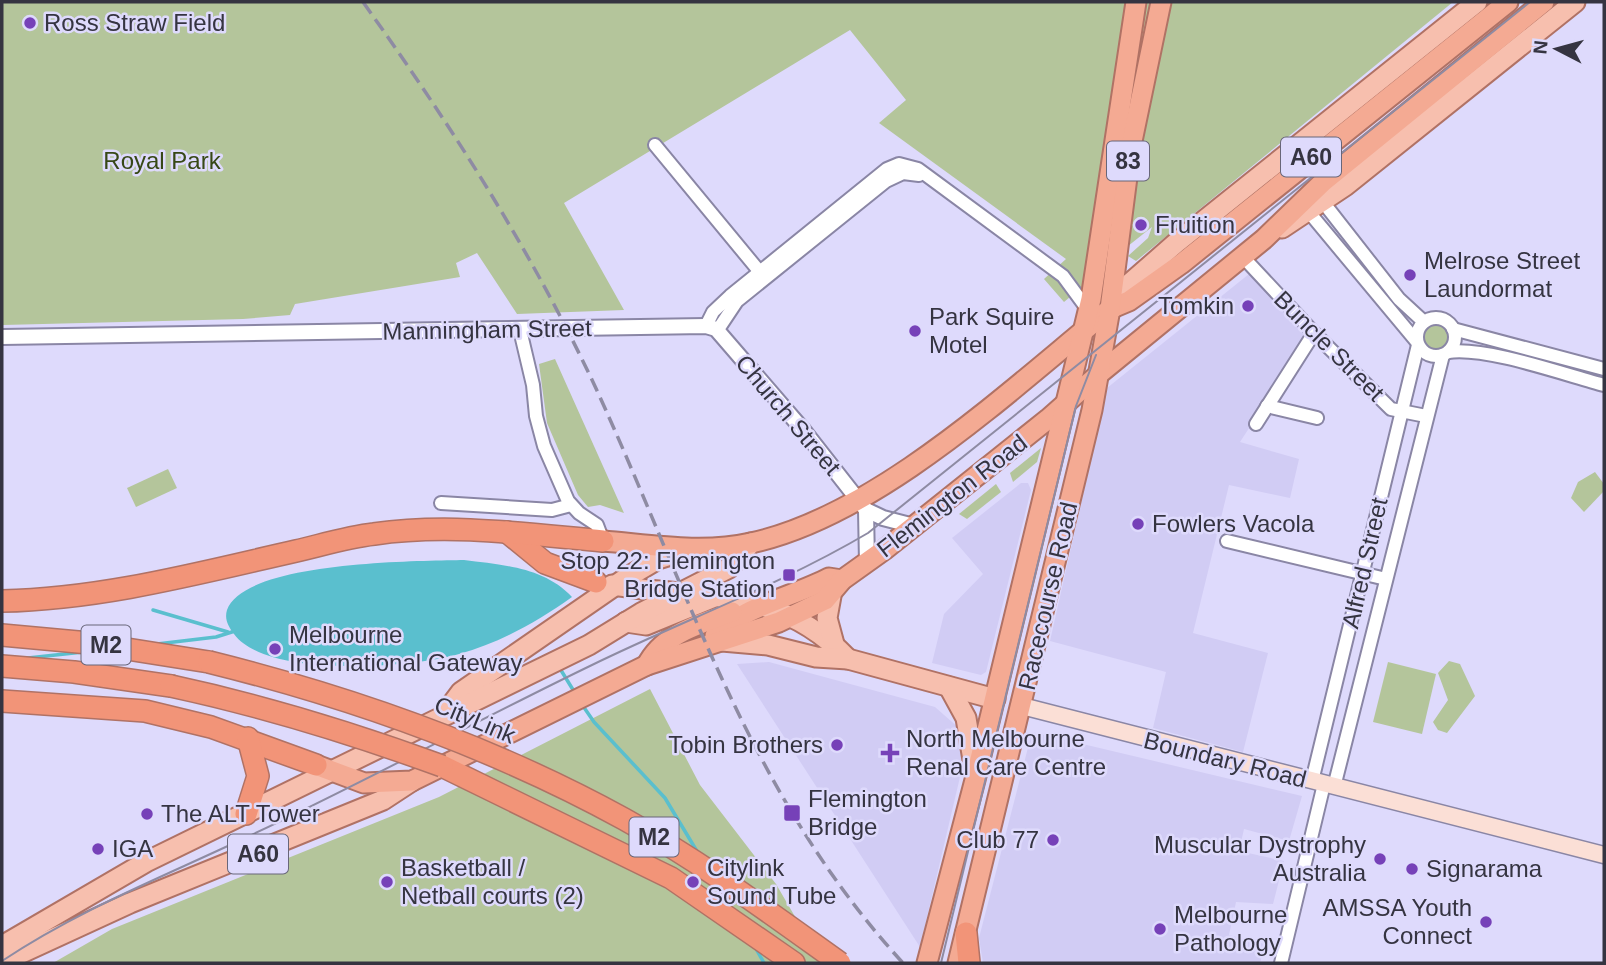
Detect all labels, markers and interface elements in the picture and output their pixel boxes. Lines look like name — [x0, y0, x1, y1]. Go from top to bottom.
place label: Ross Straw Field — [44, 9, 225, 36]
north arrow — [1522, 14, 1592, 84]
marker: Ross Straw Field — [22, 15, 38, 31]
text: N — [1529, 39, 1552, 55]
road number: A60 — [1281, 138, 1341, 176]
road number: 83 — [1107, 142, 1149, 180]
park label: Royal Park — [103, 147, 222, 174]
place label: Fruition — [1155, 211, 1235, 238]
marker: Fruition — [1133, 217, 1149, 233]
place label: Melrose Street Laundormat — [1424, 247, 1580, 302]
marker: Melrose Street Laundormat — [1402, 267, 1418, 283]
street label: Buncle Street — [1269, 285, 1390, 406]
place label: Tomkin — [1158, 292, 1234, 319]
marker: Tomkin — [1240, 298, 1256, 314]
place label: Park Squire Motel — [929, 303, 1054, 358]
street label: Manningham Street — [382, 314, 592, 345]
marker: Park Squire Motel — [907, 323, 923, 339]
street label: Church Street — [730, 349, 847, 480]
street label: Flemington Road — [871, 429, 1032, 563]
street label: Alfred Street — [1336, 495, 1393, 631]
street label: Racecourse Road — [1013, 499, 1082, 693]
place label: Fowlers Vacola — [1152, 510, 1315, 537]
marker: Fowlers Vacola — [1130, 516, 1146, 532]
place label: Stop 22: Flemington Bridge Station — [560, 547, 775, 602]
marker: Stop 22: Flemington Bridge Station — [781, 567, 797, 583]
place label: Melbourne International Gateway — [289, 621, 522, 676]
road number: M2 — [82, 625, 130, 664]
marker: Melbourne International Gateway — [267, 641, 283, 657]
street label: CityLink — [431, 690, 521, 749]
place label: North Melbourne Renal Care Centre — [906, 725, 1106, 780]
street label: Boundary Road — [1141, 726, 1309, 793]
place label: Tobin Brothers — [668, 731, 823, 758]
marker: Tobin Brothers — [829, 737, 845, 753]
marker: North Melbourne Renal Care Centre — [880, 743, 900, 763]
place label: Flemington Bridge — [808, 785, 927, 840]
place label: The ALT Tower — [161, 800, 320, 827]
marker: Flemington Bridge — [782, 803, 802, 823]
marker: The ALT Tower — [139, 806, 155, 822]
road number: M2 — [630, 818, 678, 856]
place label: Club 77 — [956, 826, 1039, 853]
place label: Muscular Dystrophy Australia — [1154, 831, 1367, 886]
marker: Club 77 — [1045, 832, 1061, 848]
road number: A60 — [228, 834, 288, 874]
place label: IGA — [112, 835, 153, 862]
marker: IGA — [90, 841, 106, 857]
marker: Muscular Dystrophy Australia — [1372, 851, 1388, 867]
place label: Basketball / Netball courts (2) — [401, 854, 584, 909]
place label: Citylink Sound Tube — [707, 854, 836, 909]
place label: Signarama — [1426, 855, 1543, 882]
marker: Signarama — [1404, 861, 1420, 877]
marker: Basketball / Netball courts (2) — [379, 874, 395, 890]
marker: Citylink Sound Tube — [685, 874, 701, 890]
place label: AMSSA Youth Connect — [1323, 894, 1472, 949]
place label: Melbourne Pathology — [1174, 901, 1287, 956]
marker: AMSSA Youth Connect — [1478, 914, 1494, 930]
marker: Melbourne Pathology — [1152, 921, 1168, 937]

